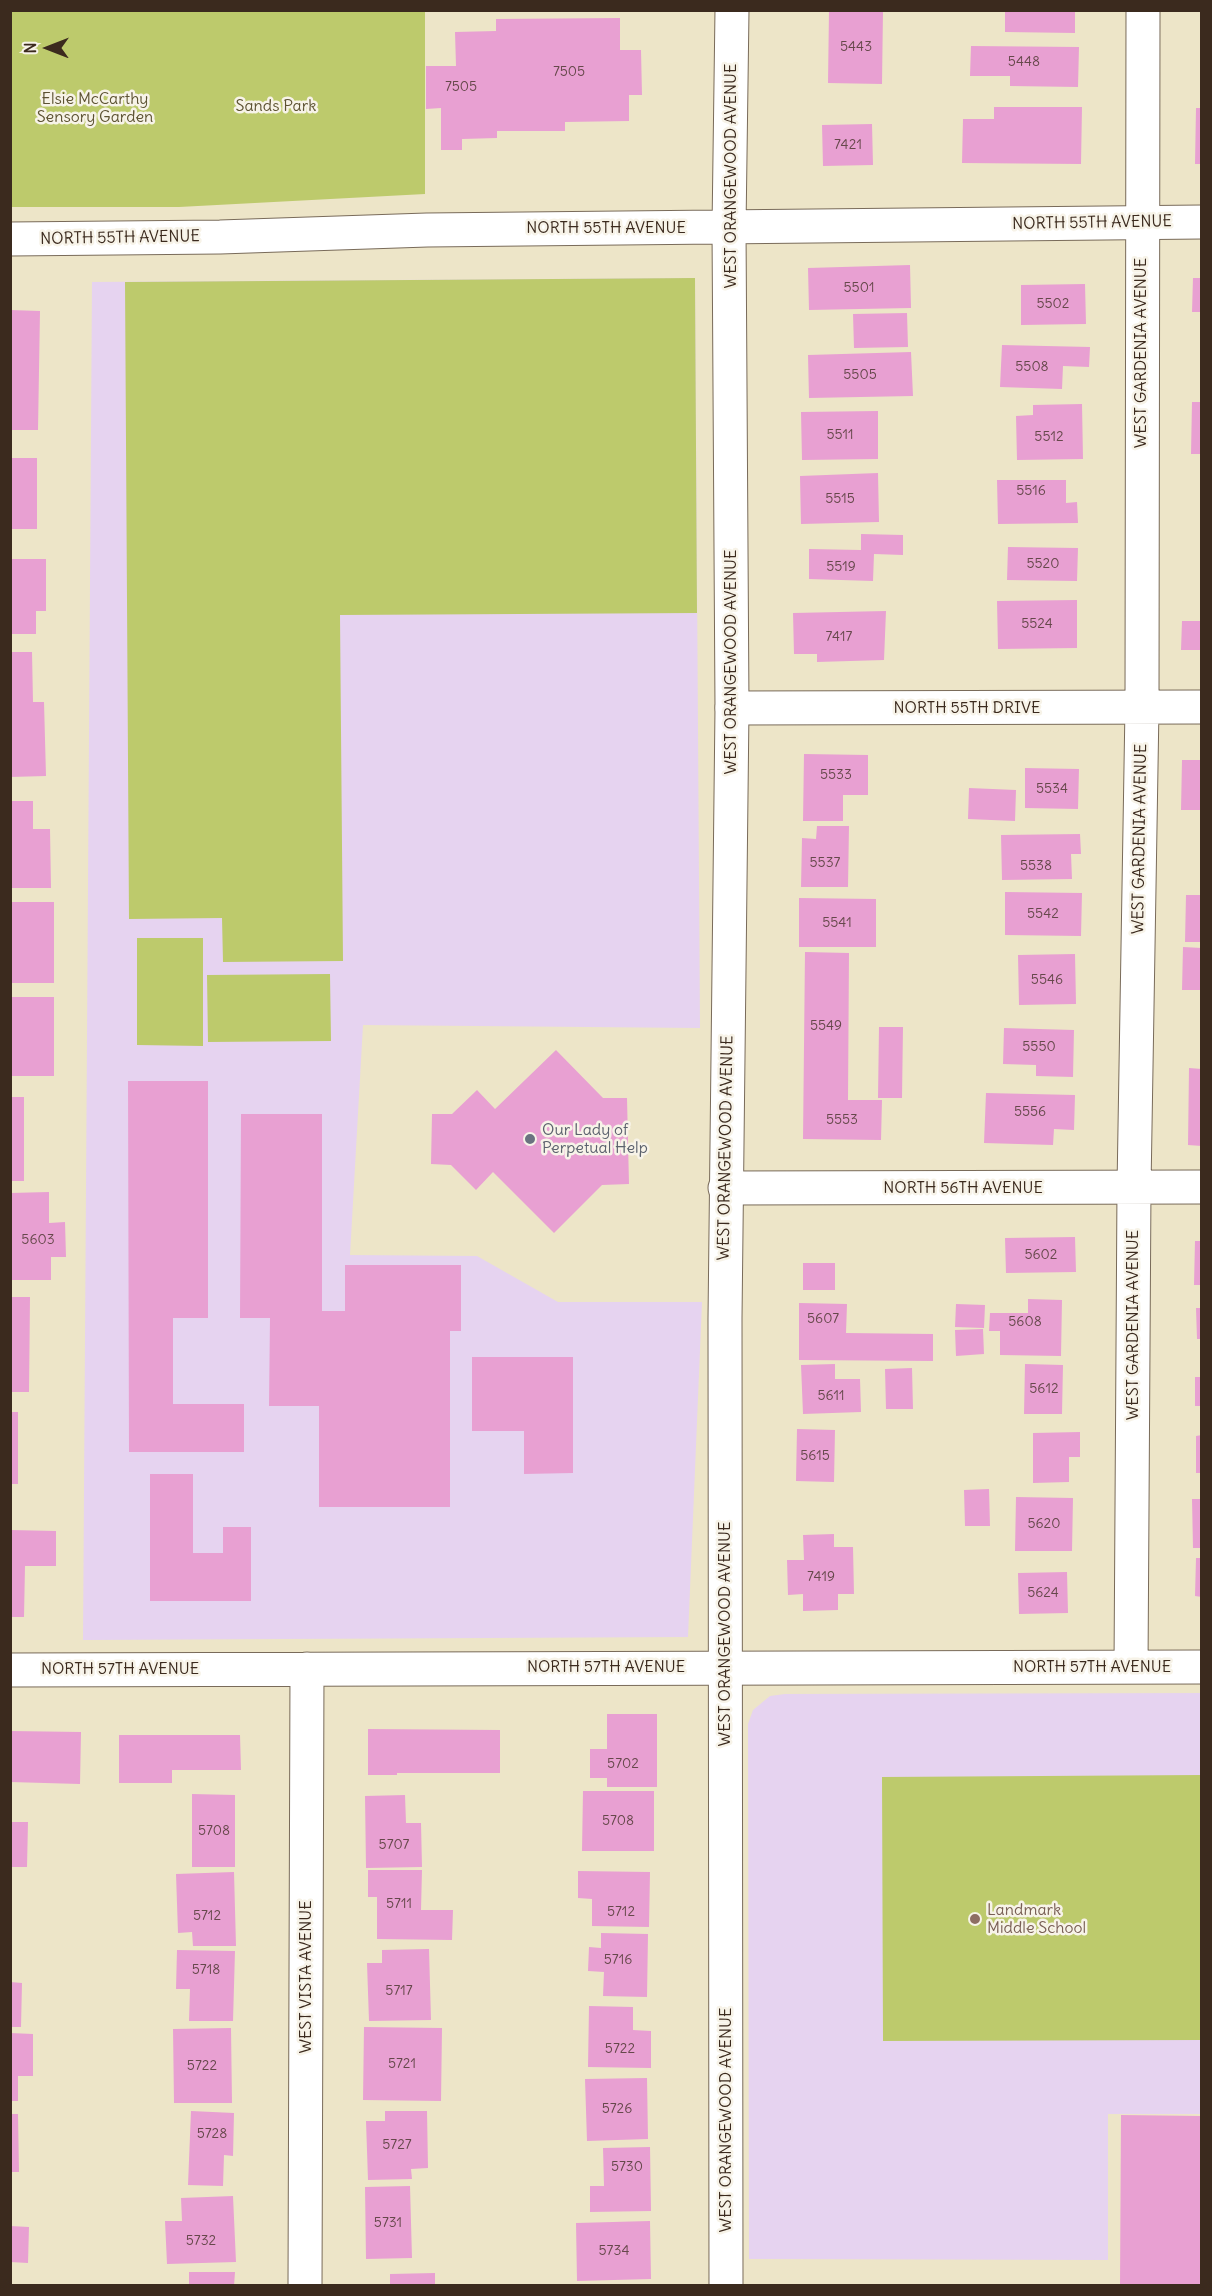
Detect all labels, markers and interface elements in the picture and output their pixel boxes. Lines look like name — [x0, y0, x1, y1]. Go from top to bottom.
north arrow — [18, 18, 78, 78]
house number: 5443 — [840, 39, 872, 55]
text: N — [20, 42, 40, 54]
house number: 5448 — [1008, 54, 1040, 70]
house number: 7505 — [553, 64, 585, 80]
street label: WEST ORANGEWOOD AVENUE — [721, 64, 741, 288]
house number: 7505 — [445, 79, 477, 95]
park label: Elsie McCarthy Sensory Garden — [37, 89, 153, 127]
park label: Sands Park — [236, 96, 316, 116]
house number: 7421 — [834, 137, 862, 153]
street label: NORTH 55TH AVENUE — [1012, 212, 1172, 234]
street label: NORTH 55TH AVENUE — [526, 218, 686, 238]
street label: NORTH 55TH AVENUE — [40, 227, 200, 249]
street label: WEST GARDENIA AVENUE — [1131, 258, 1151, 448]
house number: 5501 — [844, 280, 874, 296]
house number: 5502 — [1037, 296, 1069, 312]
house number: 5508 — [1015, 359, 1049, 375]
house number: 5505 — [843, 367, 877, 383]
house number: 5511 — [826, 427, 854, 443]
house number: 5512 — [1034, 429, 1064, 445]
house number: 5516 — [1016, 483, 1046, 499]
house number: 5515 — [825, 491, 855, 507]
street label: WEST ORANGEWOOD AVENUE — [721, 550, 741, 774]
house number: 5520 — [1027, 556, 1059, 572]
house number: 5519 — [826, 559, 856, 575]
house number: 5524 — [1021, 616, 1053, 632]
house number: 7417 — [826, 629, 852, 645]
street label: NORTH 55TH DRIVE — [894, 698, 1040, 718]
street label: WEST GARDENIA AVENUE — [1129, 744, 1151, 934]
house number: 5533 — [820, 767, 852, 783]
house number: 5534 — [1036, 781, 1068, 797]
house number: 5537 — [810, 855, 840, 871]
house number: 5538 — [1020, 858, 1052, 874]
house number: 5542 — [1027, 906, 1059, 922]
house number: 5541 — [822, 915, 852, 931]
house number: 5546 — [1031, 972, 1063, 988]
house number: 5549 — [810, 1018, 842, 1034]
street label: WEST ORANGEWOOD AVENUE — [714, 1035, 738, 1261]
house number: 5550 — [1022, 1039, 1056, 1055]
house number: 5556 — [1014, 1104, 1046, 1120]
house number: 5553 — [826, 1112, 858, 1128]
place label: Our Lady of Perpetual Help — [542, 1120, 648, 1158]
marker: Our Lady of Perpetual Help — [523, 1132, 537, 1146]
street label: NORTH 56TH AVENUE — [883, 1178, 1043, 1198]
street label: WEST GARDENIA AVENUE — [1123, 1230, 1143, 1420]
house number: 5603 — [21, 1232, 55, 1248]
house number: 5602 — [1024, 1247, 1058, 1263]
house number: 5607 — [807, 1311, 839, 1327]
house number: 5608 — [1008, 1314, 1042, 1330]
house number: 5612 — [1029, 1381, 1059, 1397]
house number: 5611 — [817, 1388, 845, 1404]
house number: 5615 — [800, 1448, 830, 1464]
house number: 5620 — [1027, 1516, 1061, 1532]
street label: WEST ORANGEWOOD AVENUE — [715, 1522, 735, 1746]
house number: 7419 — [807, 1569, 835, 1585]
house number: 5624 — [1027, 1585, 1059, 1601]
street label: NORTH 57TH AVENUE — [527, 1657, 685, 1677]
street label: NORTH 57TH AVENUE — [1013, 1657, 1171, 1677]
street label: NORTH 57TH AVENUE — [41, 1659, 199, 1679]
house number: 5702 — [607, 1756, 639, 1772]
house number: 5708 — [602, 1813, 634, 1829]
house number: 5708 — [198, 1823, 230, 1839]
house number: 5707 — [379, 1837, 409, 1853]
house number: 5711 — [386, 1896, 412, 1912]
street label: WEST VISTA AVENUE — [296, 1900, 316, 2054]
place label: Landmark Middle School — [987, 1900, 1086, 1938]
house number: 5712 — [607, 1904, 635, 1920]
house number: 5712 — [193, 1908, 221, 1924]
marker: Landmark Middle School — [968, 1912, 982, 1926]
house number: 5716 — [604, 1952, 632, 1968]
house number: 5718 — [192, 1962, 220, 1978]
house number: 5717 — [385, 1983, 413, 1999]
street label: WEST ORANGEWOOD AVENUE — [716, 2008, 736, 2232]
house number: 5722 — [605, 2041, 635, 2057]
house number: 5721 — [388, 2056, 416, 2072]
house number: 5722 — [187, 2058, 217, 2074]
house number: 5726 — [602, 2101, 632, 2117]
house number: 5728 — [197, 2126, 227, 2142]
house number: 5727 — [382, 2137, 412, 2153]
house number: 5730 — [611, 2159, 643, 2175]
house number: 5731 — [374, 2215, 402, 2231]
house number: 5732 — [186, 2233, 216, 2249]
house number: 5734 — [599, 2243, 629, 2259]

